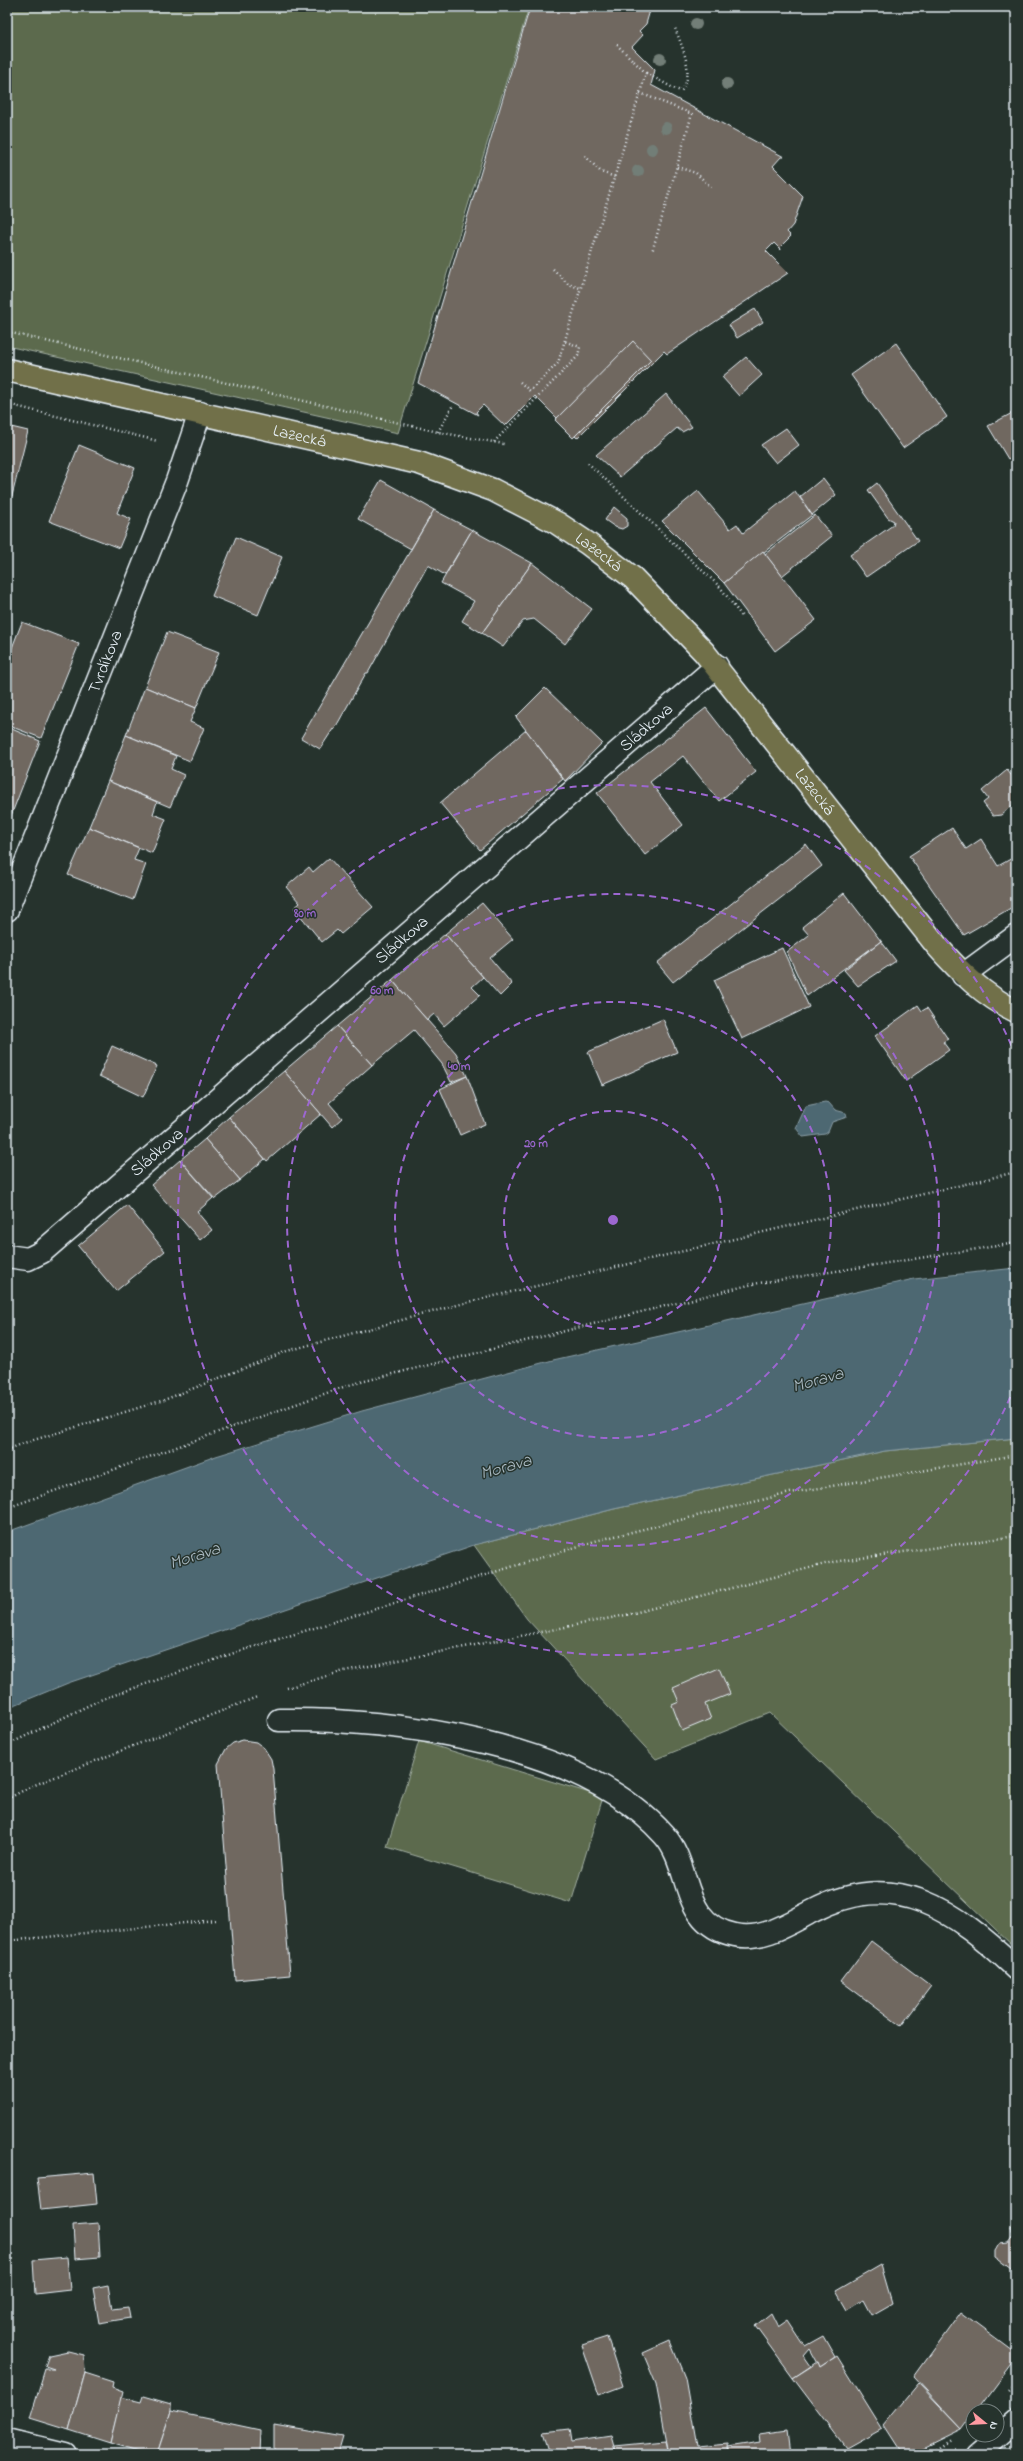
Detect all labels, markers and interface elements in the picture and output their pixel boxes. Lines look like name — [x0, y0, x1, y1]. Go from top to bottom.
street label: Lazecká — [271, 418, 329, 454]
street label: Lazecká — [570, 526, 628, 578]
street label: Tvrdíkova — [82, 626, 129, 697]
street label: Sládkova — [614, 697, 679, 758]
street label: Lazecká — [788, 763, 842, 821]
text: 80 m — [293, 905, 317, 923]
street label: Sládkova — [369, 909, 434, 970]
text: 60 m — [370, 982, 394, 1000]
text: 40 m — [447, 1058, 471, 1076]
street label: Sládkova — [125, 1122, 189, 1183]
text: 20 m — [523, 1135, 548, 1153]
centre of rings — [606, 1213, 620, 1227]
water label: Morava — [789, 1361, 847, 1401]
water label: Morava — [477, 1448, 535, 1488]
water label: Morava — [166, 1536, 224, 1577]
north arrow — [965, 2403, 1005, 2443]
text: N — [985, 2420, 1002, 2432]

